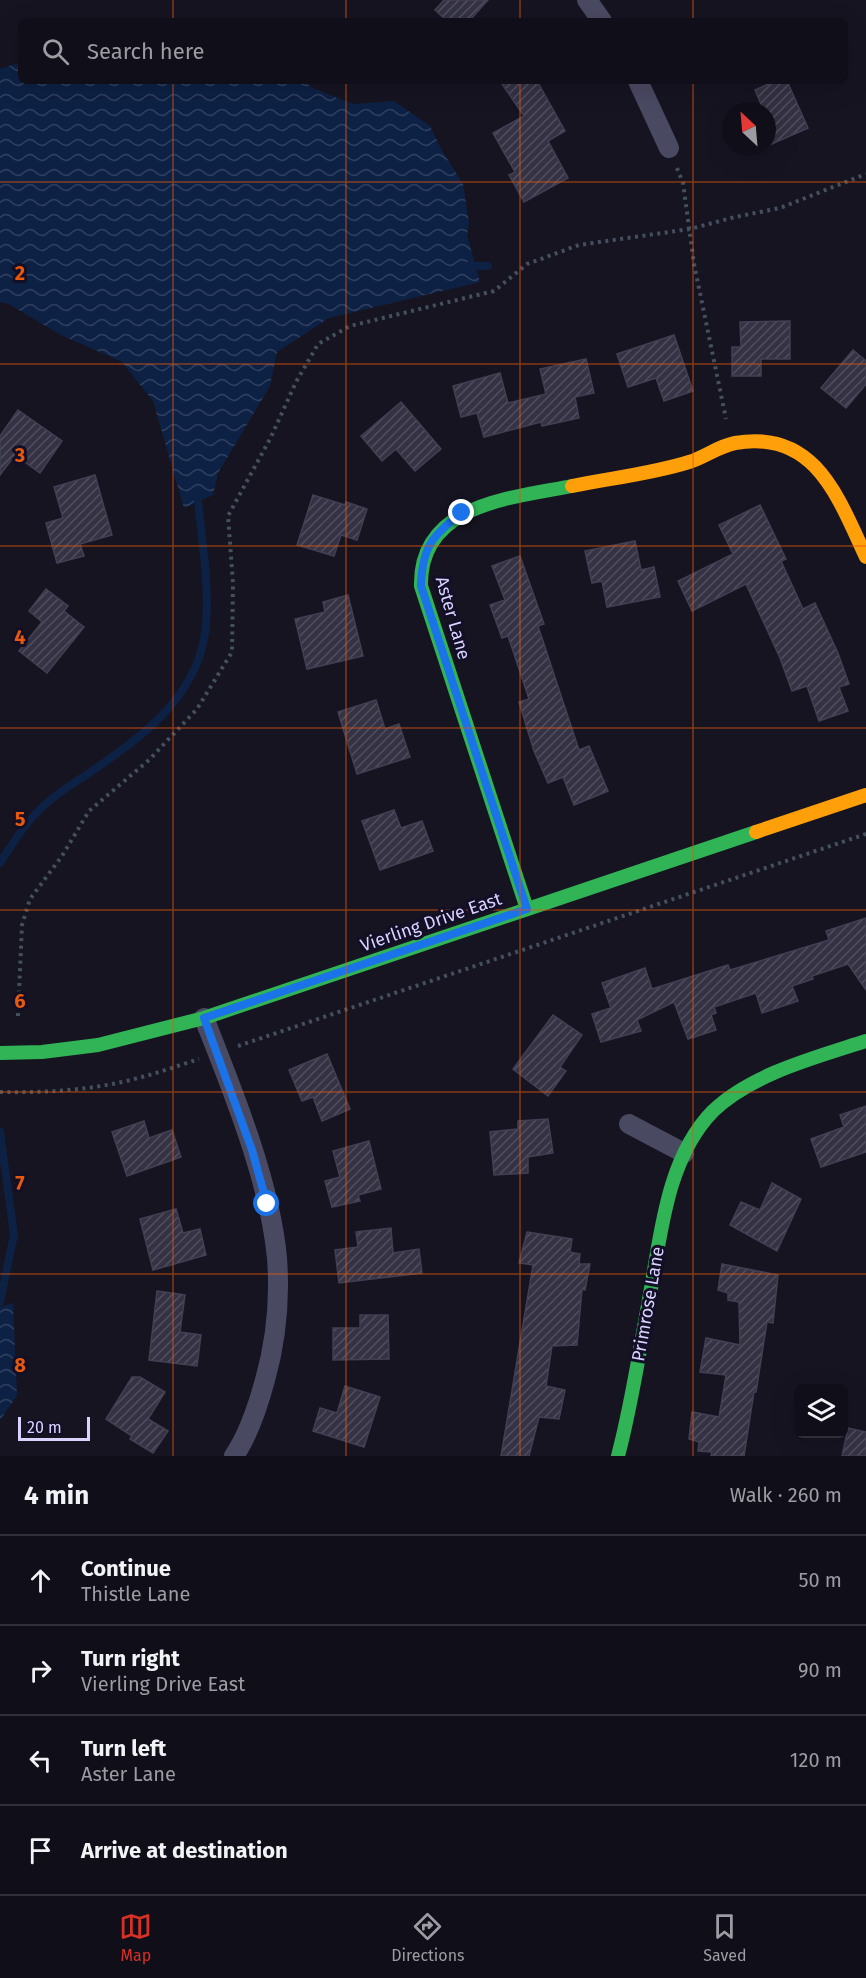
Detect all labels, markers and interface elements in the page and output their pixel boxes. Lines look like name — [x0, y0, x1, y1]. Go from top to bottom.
search box — [18, 18, 848, 84]
icon: search — [39, 35, 72, 68]
text: Search here — [87, 38, 205, 65]
north arrow — [722, 102, 776, 156]
text: 2 — [15, 261, 25, 285]
text: 3 — [14, 443, 25, 467]
route end — [448, 499, 474, 525]
street label: Aster Lane — [431, 574, 475, 662]
text: 4 — [14, 625, 26, 649]
text: 5 — [15, 807, 26, 831]
street label: Vierling Drive East — [358, 887, 505, 956]
text: 6 — [14, 989, 26, 1013]
text: 7 — [15, 1171, 25, 1195]
route start — [253, 1190, 279, 1216]
street label: Primrose Lane — [627, 1245, 669, 1363]
text: 8 — [14, 1353, 26, 1377]
map controls — [794, 1384, 848, 1438]
button: layers — [794, 1384, 848, 1438]
scale bar — [18, 1414, 90, 1442]
text: 20 m — [27, 1418, 62, 1437]
text: 4 min — [24, 1480, 89, 1511]
text: Walk · 260 m — [730, 1483, 842, 1507]
text: Continue — [81, 1555, 171, 1582]
icon: ahead — [24, 1564, 57, 1597]
text: 50 m — [798, 1568, 842, 1592]
text: Thistle Lane — [81, 1582, 190, 1606]
text: Turn right — [81, 1645, 180, 1672]
icon: right — [24, 1654, 57, 1687]
text: 90 m — [798, 1658, 842, 1682]
text: Vierling Drive East — [81, 1672, 245, 1696]
text: Turn left — [81, 1735, 166, 1762]
icon: left — [24, 1744, 57, 1777]
text: 120 m — [790, 1748, 842, 1772]
text: Aster Lane — [81, 1762, 176, 1786]
icon: arrive — [24, 1834, 57, 1867]
text: Arrive at destination — [81, 1837, 288, 1864]
tab: Map — [119, 1910, 152, 1965]
tab: Directions — [391, 1910, 465, 1965]
tab: Saved — [703, 1910, 747, 1965]

